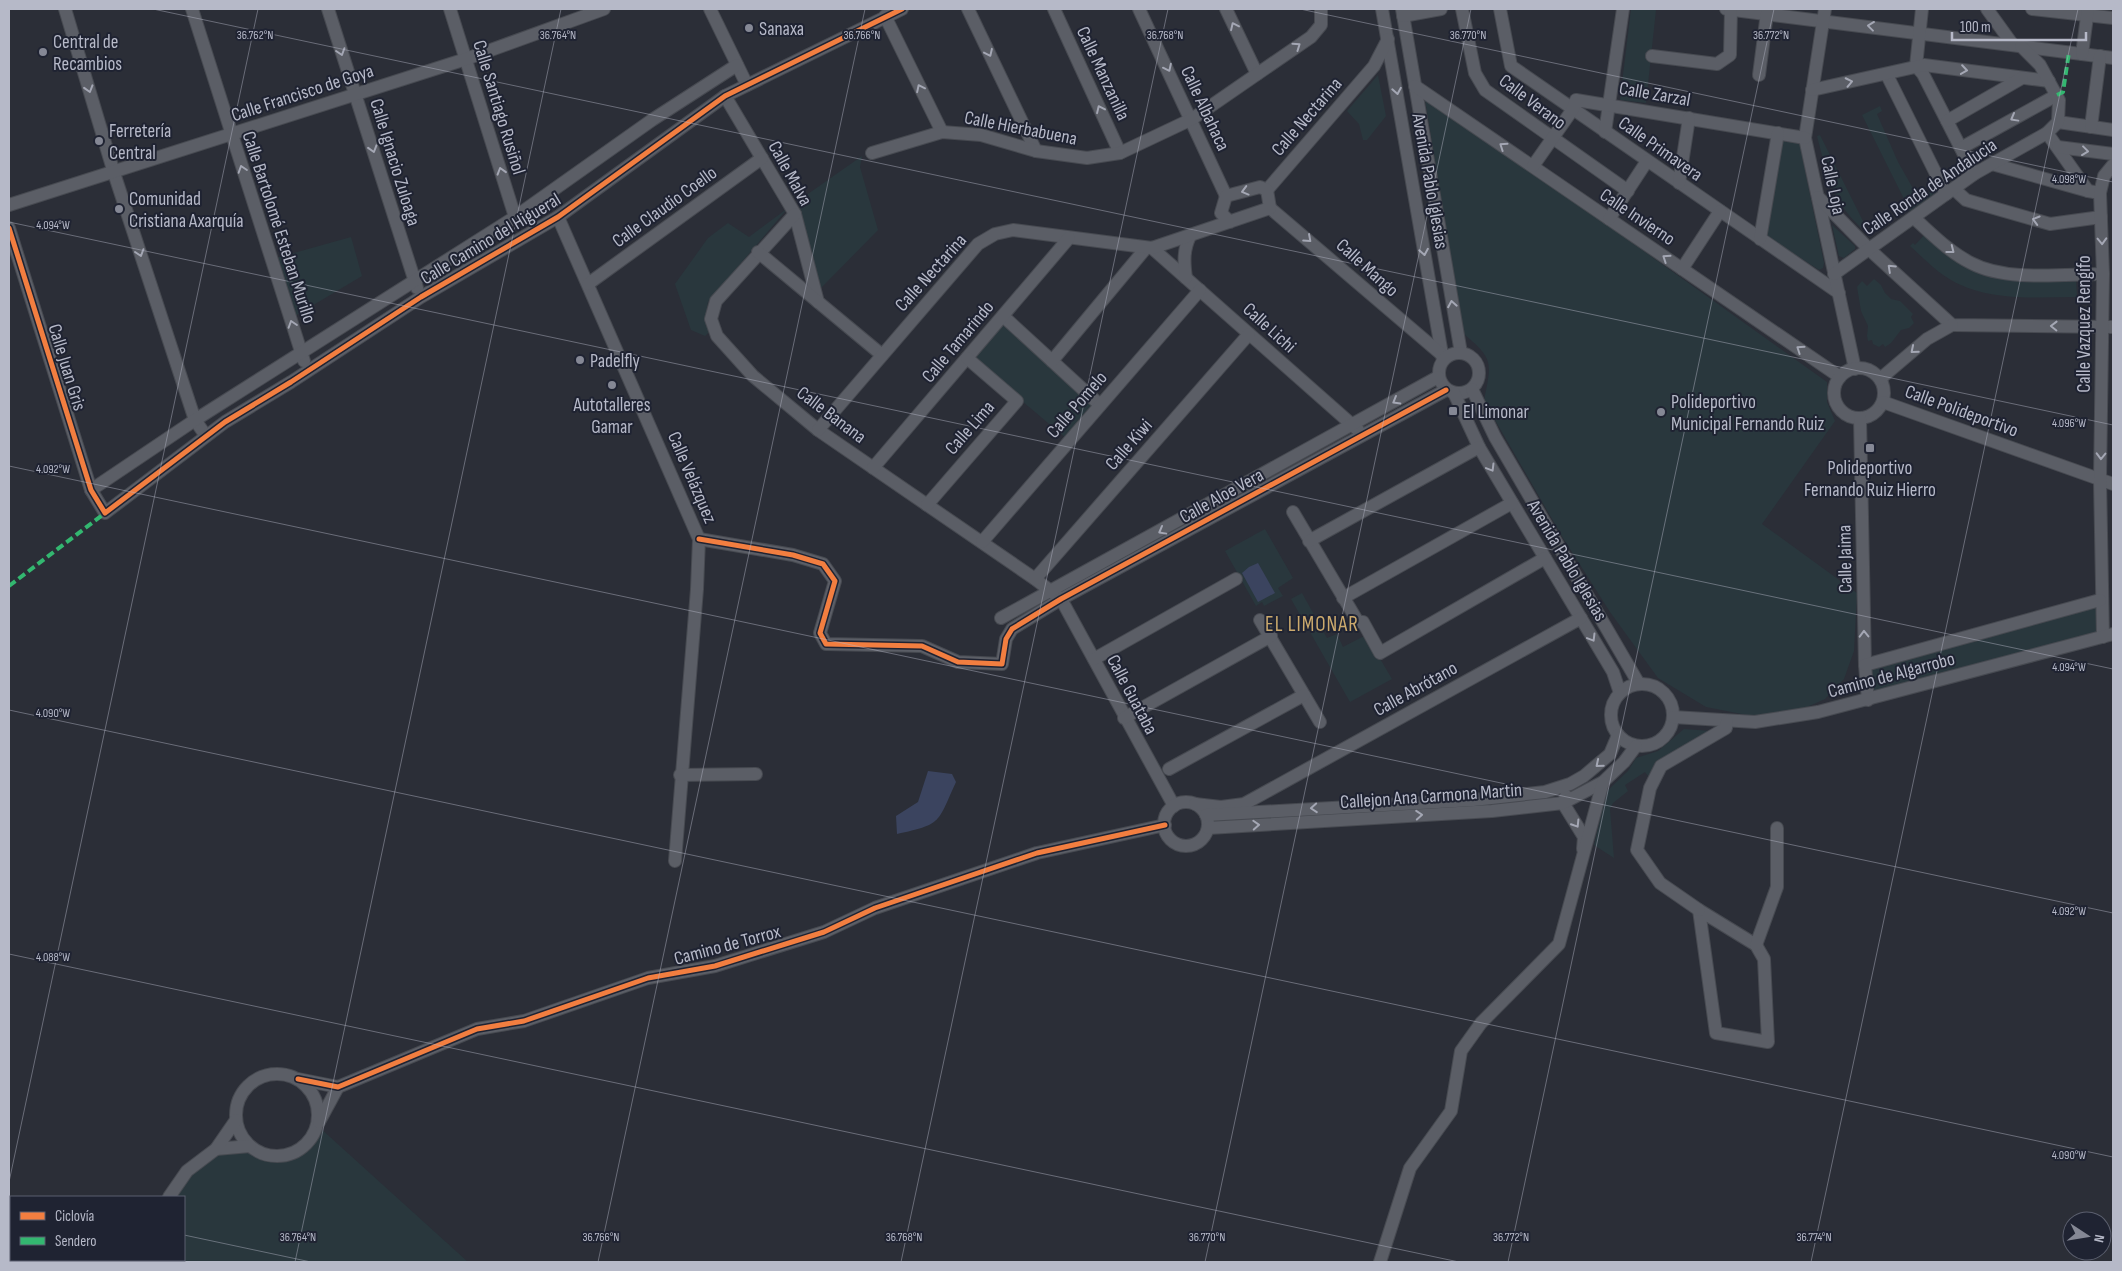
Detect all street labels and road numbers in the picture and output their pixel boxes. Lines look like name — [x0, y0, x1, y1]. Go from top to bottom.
street label: Calle Manzanilla — [1071, 23, 1134, 124]
street label: Calle Santiago Rusiñol — [467, 37, 530, 177]
street label: Calle Francisco de Goya — [228, 60, 377, 127]
street label: Calle Albahaca — [1175, 62, 1234, 155]
street label: Calle Verano — [1494, 70, 1570, 135]
street label: Calle Nectarina — [1267, 73, 1347, 161]
street label: Calle Zarzal — [1617, 77, 1692, 112]
street label: Calle Ignacio Zuloaga — [364, 96, 425, 229]
street label: Calle Hierbabuena — [962, 106, 1079, 151]
street label: Avenida Pablo Iglesias — [1406, 111, 1453, 251]
street label: Calle Primavera — [1614, 112, 1707, 187]
street label: Calle Bartolomé Esteban Murillo — [237, 128, 321, 326]
street label: Calle Ronda de Andalucia — [1858, 134, 2001, 241]
street label: Calle Malva — [763, 137, 817, 210]
street label: Calle Loja — [1815, 154, 1850, 217]
street label: Calle Claudio Coello — [608, 162, 722, 253]
street label: Calle Invierno — [1595, 184, 1679, 251]
street label: Calle Camino del Higueral — [417, 188, 565, 290]
street label: Calle Nectarina — [890, 230, 972, 316]
street label: Calle Mango — [1331, 234, 1403, 302]
street label: Calle Vazquez Rengifo — [2073, 255, 2096, 393]
street label: Calle Tamarindo — [917, 296, 999, 388]
street label: Calle Lichi — [1238, 298, 1300, 358]
street label: Calle Juan Gris — [42, 321, 91, 414]
street label: Calle Pomelo — [1042, 367, 1112, 443]
street label: Calle Polideportivo — [1902, 380, 2021, 443]
street label: Calle Banana — [792, 382, 870, 449]
street label: Calle Lima — [940, 396, 1000, 460]
street label: Calle Kiwi — [1101, 415, 1158, 475]
street label: Calle Velázquez — [662, 428, 721, 527]
street label: Calle Aloe Vera — [1176, 464, 1268, 529]
street label: Avenida Pablo Iglesias — [1521, 495, 1612, 626]
street label: Calle Jaima — [1833, 525, 1858, 593]
street label: Camino de Algarrobo — [1825, 647, 1957, 703]
street label: Calle Guataba — [1101, 651, 1162, 738]
street label: Calle Abrótano — [1370, 657, 1462, 722]
street label: Callejon Ana Carmona Martin — [1339, 779, 1523, 814]
street label: Camino de Torrox — [672, 920, 783, 971]

